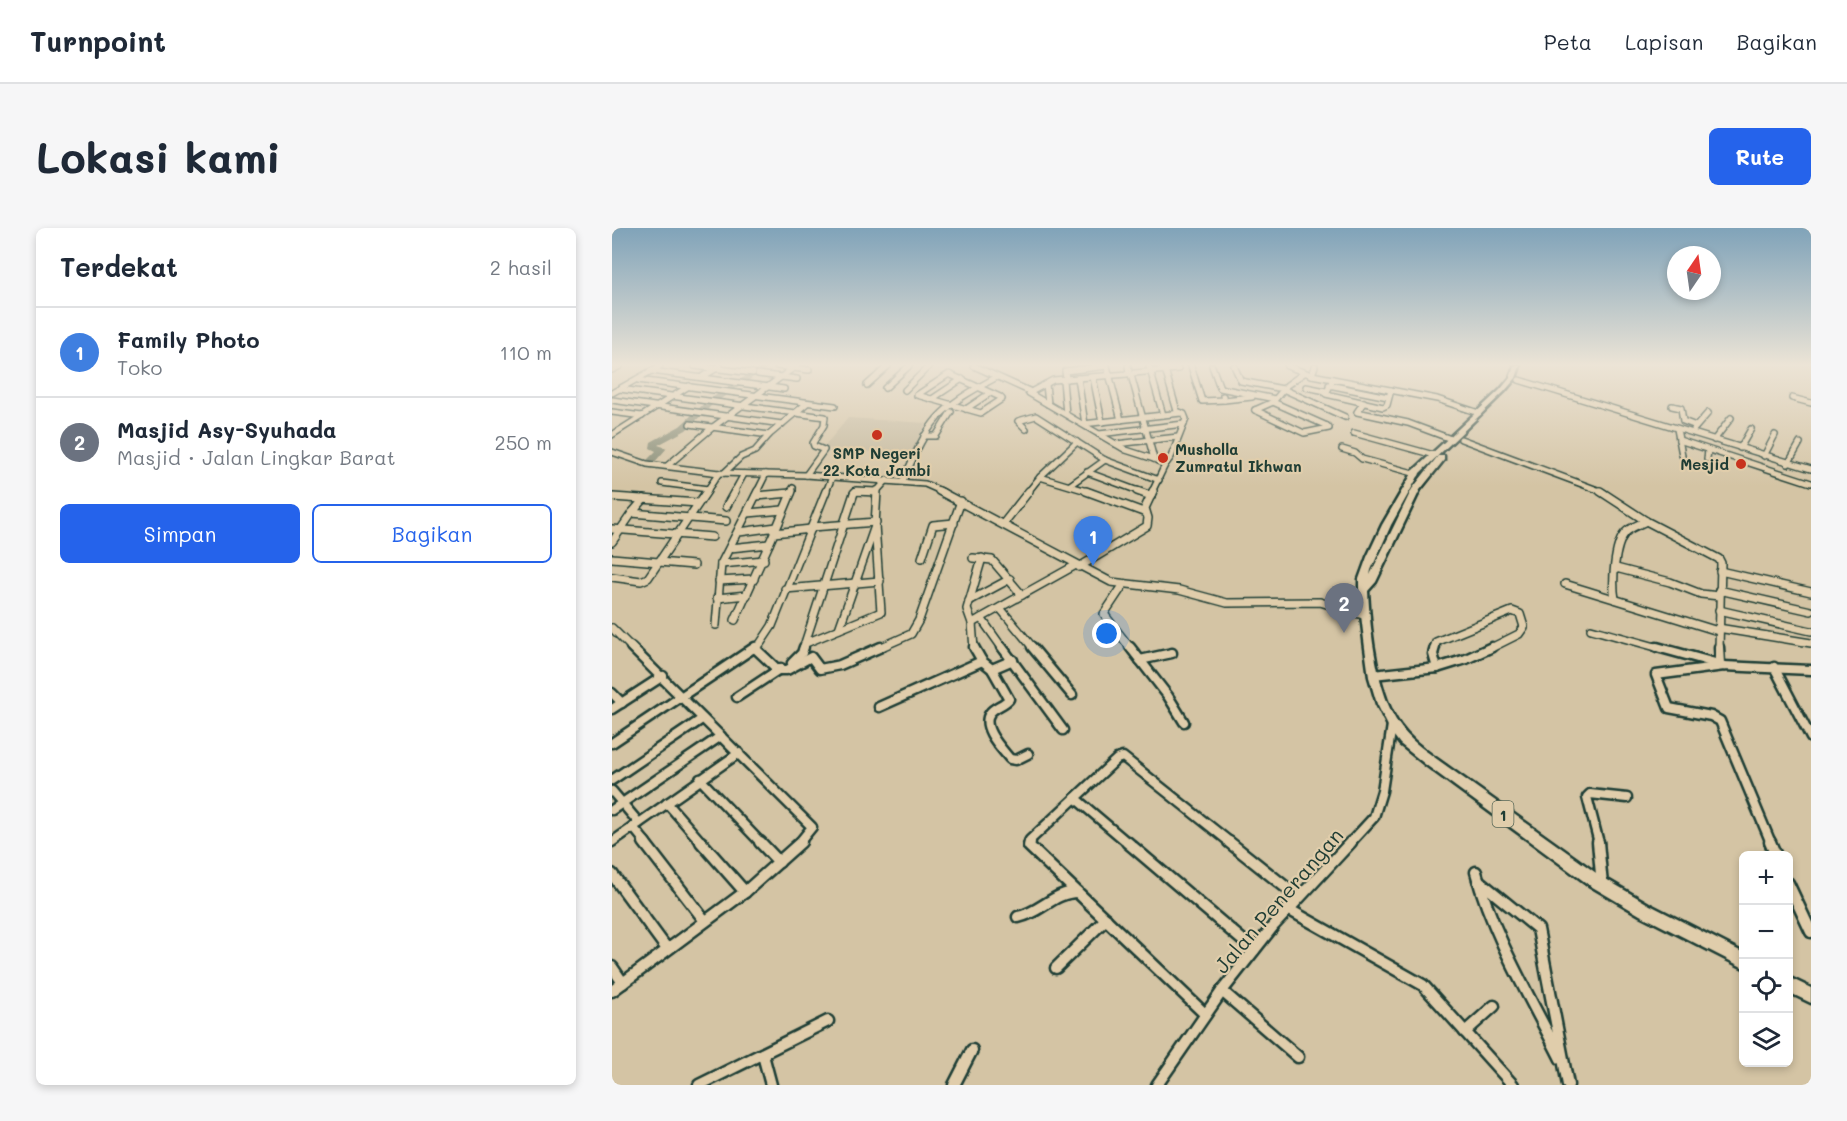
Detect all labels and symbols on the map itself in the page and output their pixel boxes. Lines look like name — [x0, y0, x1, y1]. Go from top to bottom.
north arrow — [1667, 246, 1721, 300]
marker: SMP Negeri 22 Kota Jambi — [870, 428, 884, 442]
place label: Musholla Zumratul Ikhwan — [1175, 439, 1302, 476]
place label: SMP Negeri 22 Kota Jambi — [823, 443, 931, 480]
marker: Musholla Zumratul Ikhwan — [1156, 451, 1170, 465]
place label: Mesjid — [1680, 454, 1730, 474]
marker: Mesjid — [1734, 457, 1748, 471]
pin: 1 — [1074, 516, 1112, 566]
pin: 2 — [1324, 584, 1364, 633]
your location — [1092, 619, 1121, 648]
road number: 1 — [1492, 801, 1514, 827]
street label: Jalan Penerangan — [1207, 822, 1349, 978]

